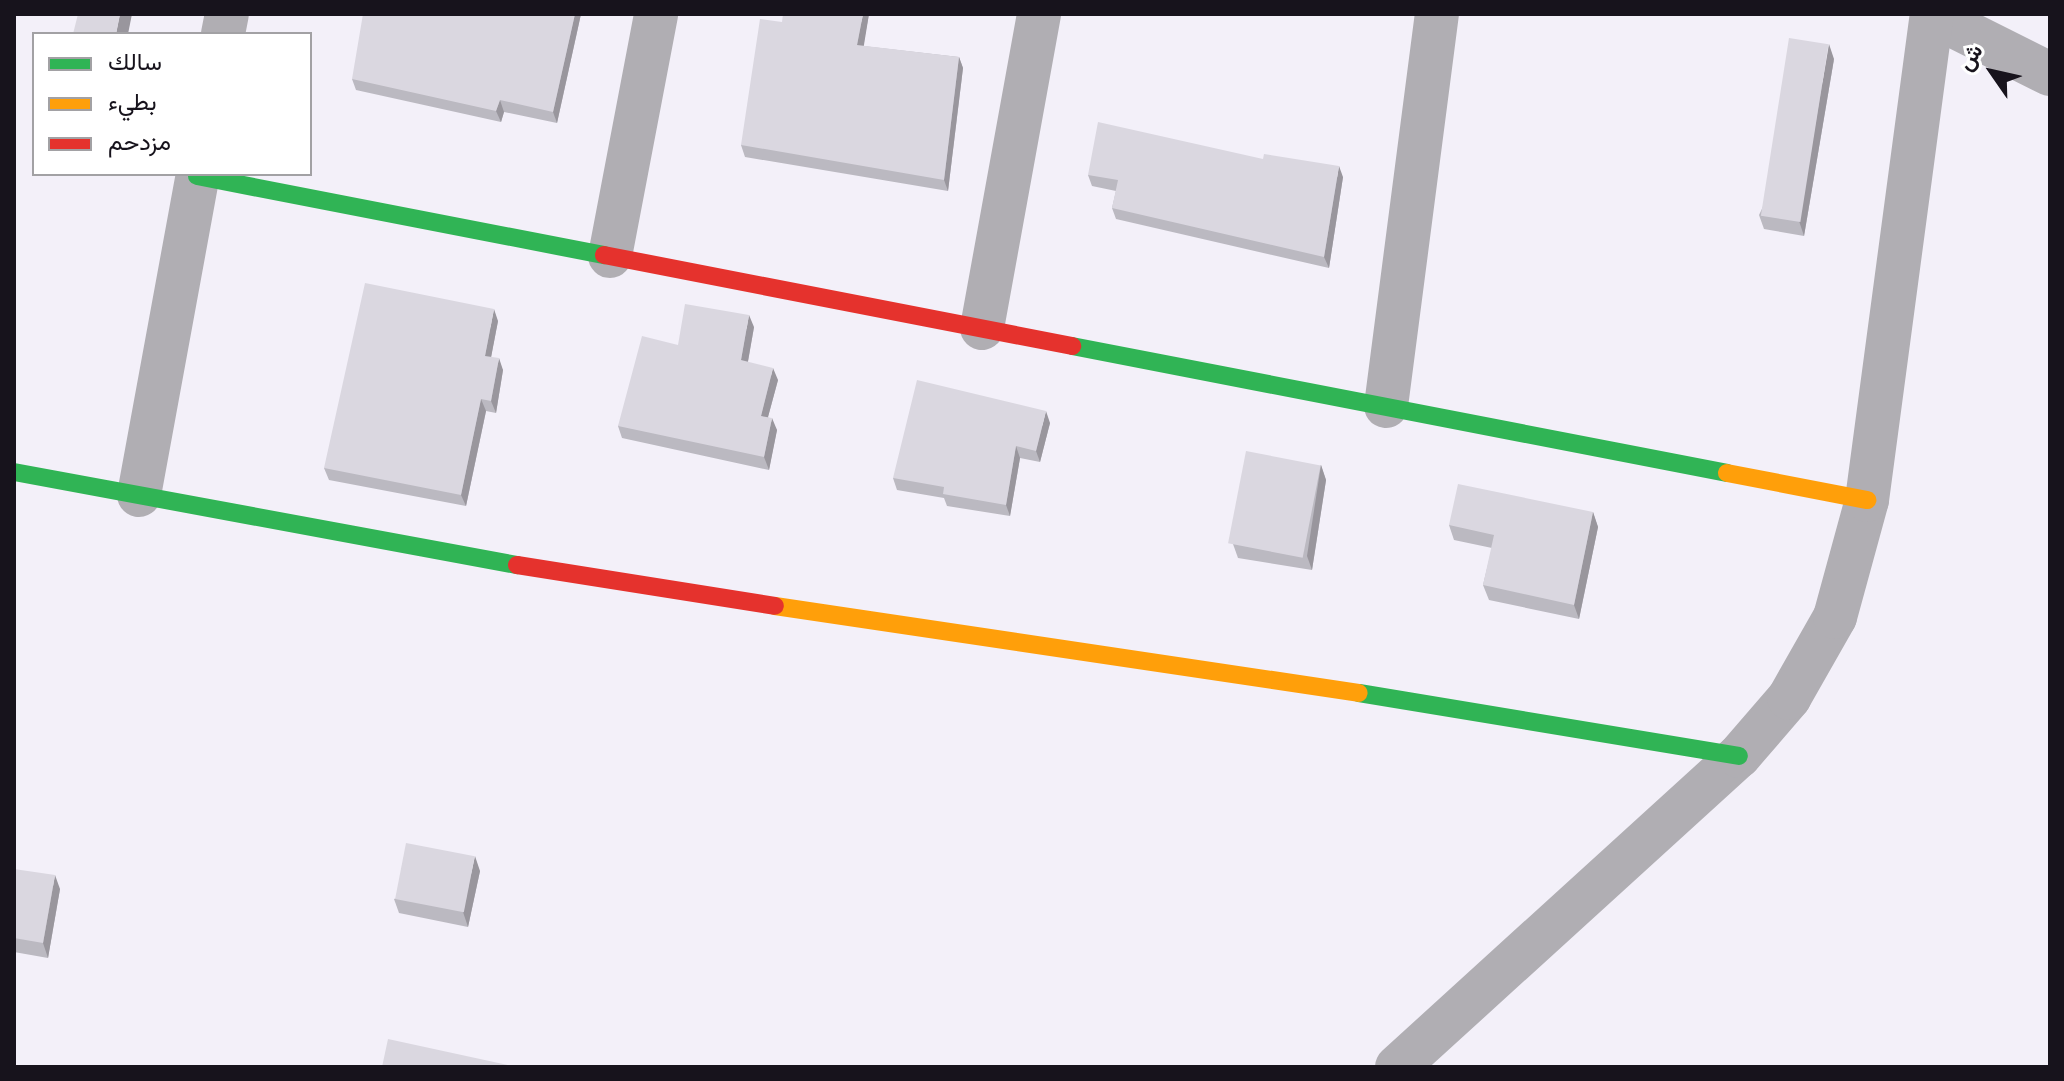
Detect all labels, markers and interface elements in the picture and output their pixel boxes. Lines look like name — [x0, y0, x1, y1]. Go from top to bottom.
legend — [32, 32, 312, 176]
north arrow — [1952, 32, 2032, 112]
text: ش — [1950, 38, 1994, 79]
text: سالك — [108, 45, 162, 83]
text: بطيء — [108, 85, 157, 123]
text: مزدحم — [108, 125, 171, 163]

